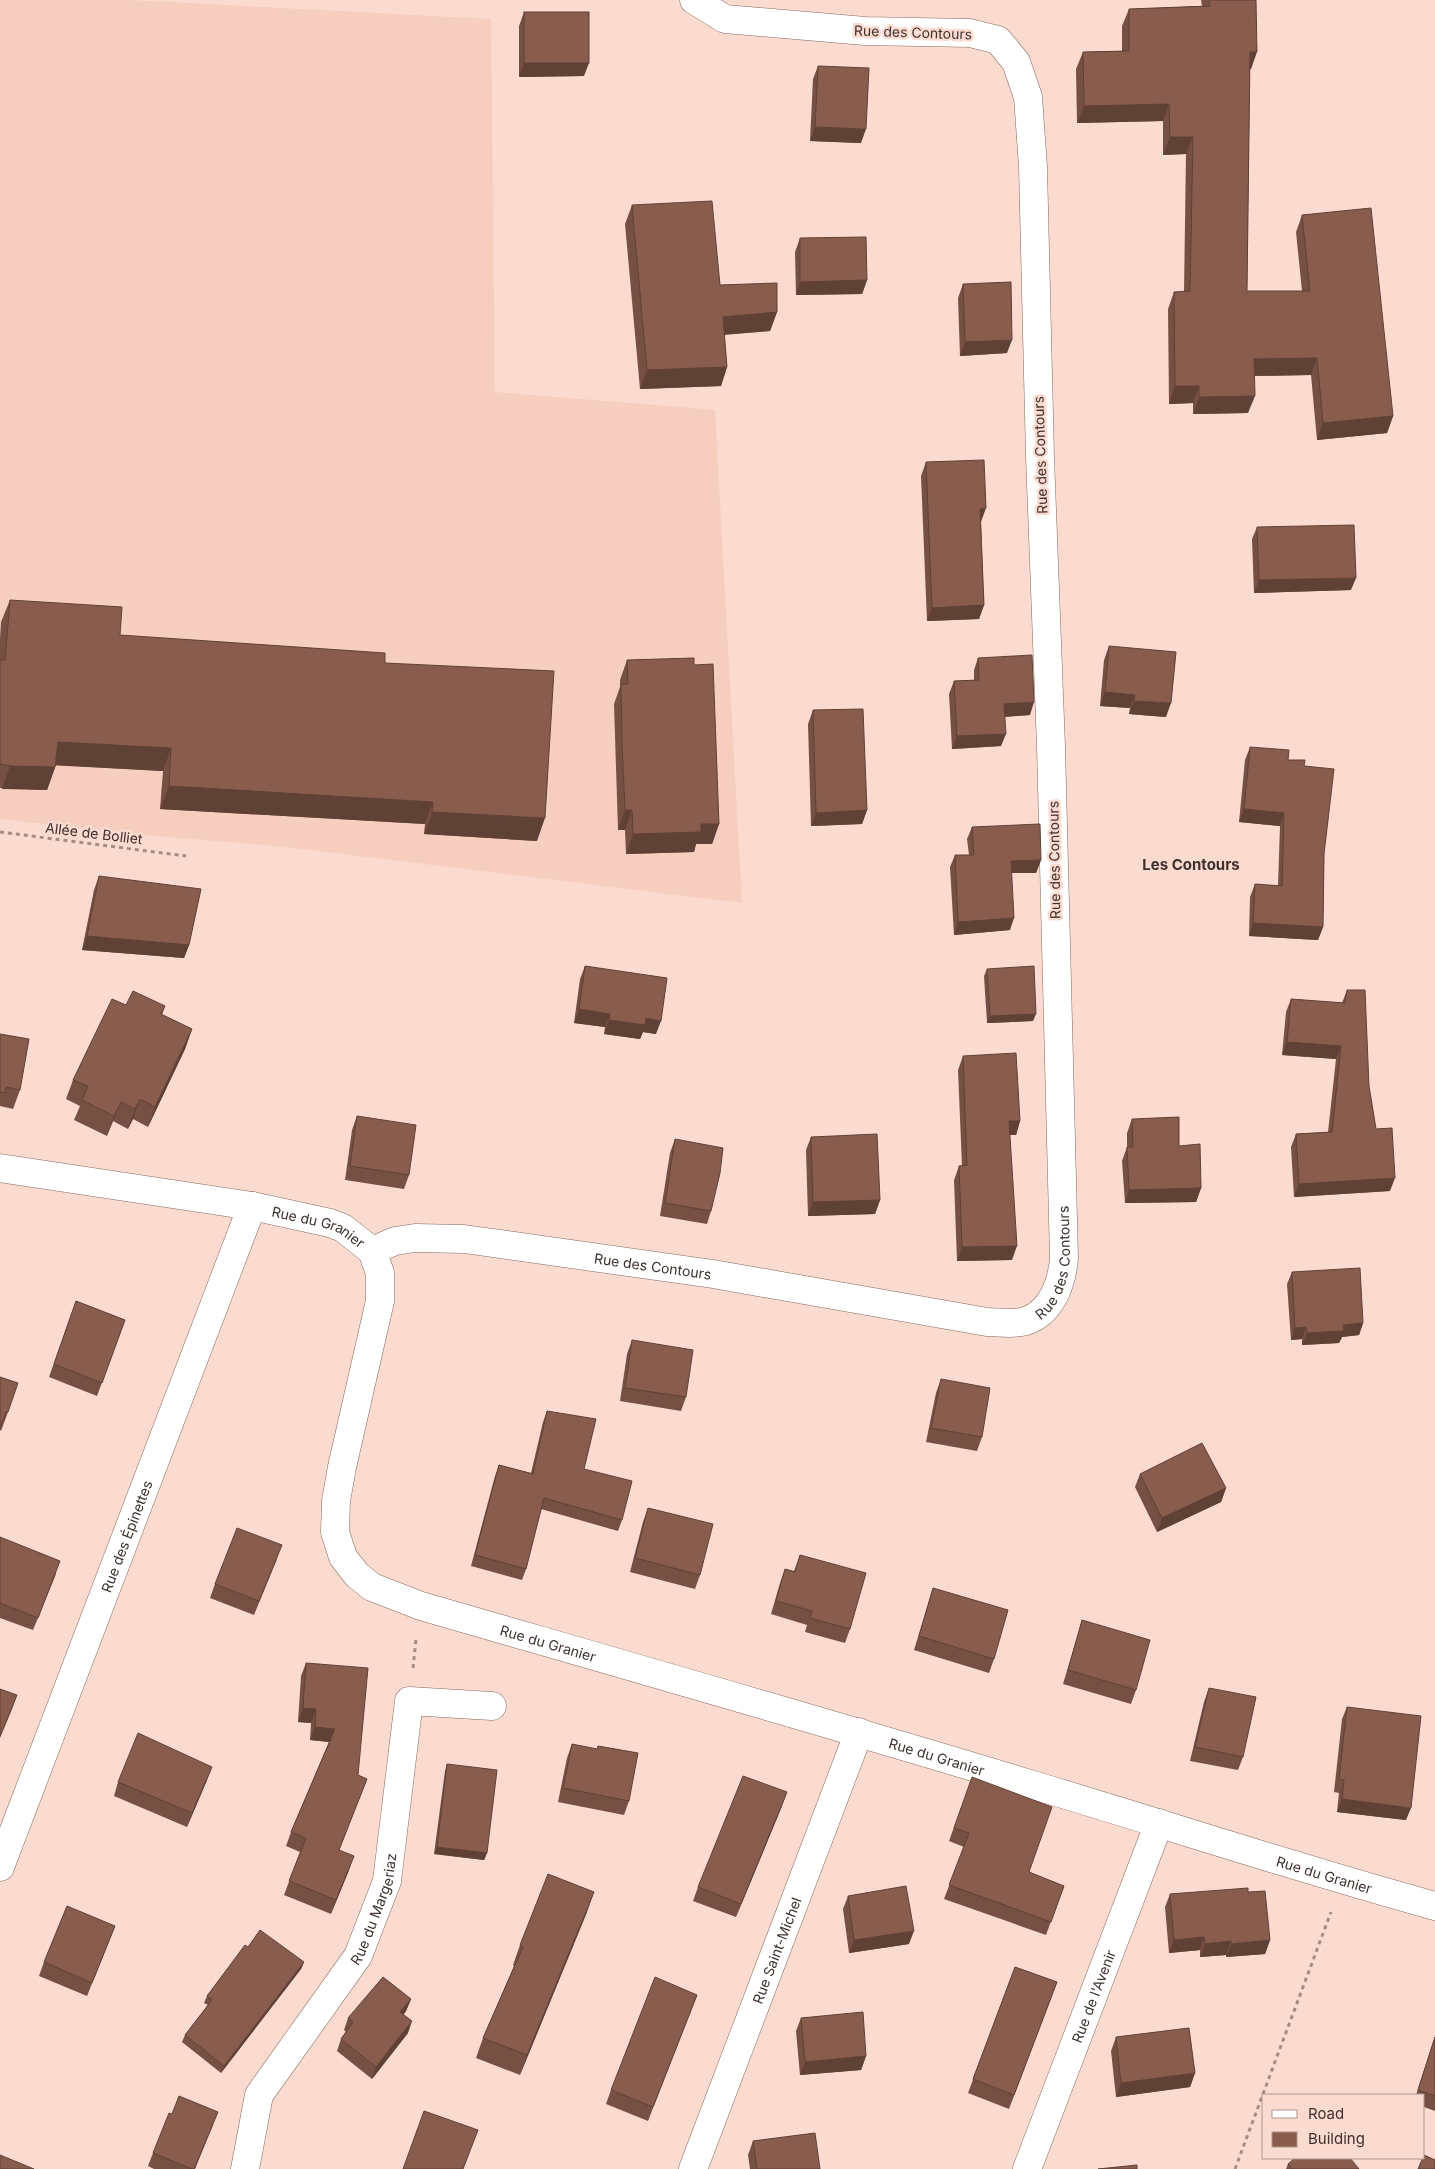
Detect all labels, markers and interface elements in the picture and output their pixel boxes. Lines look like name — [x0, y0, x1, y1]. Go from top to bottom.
street label: Rue des Contours — [854, 21, 972, 43]
street label: Rue des Contours — [1029, 396, 1051, 514]
street label: Rue des Contours — [1044, 801, 1064, 919]
street label: Allée de Bolliet — [44, 819, 144, 847]
district label: Les Contours — [1142, 855, 1240, 874]
street label: Rue du Granier — [270, 1202, 369, 1251]
street label: Rue des Contours — [1031, 1206, 1073, 1322]
street label: Rue des Contours — [593, 1249, 713, 1282]
street label: Rue des Épinettes — [97, 1478, 155, 1595]
street label: Rue du Granier — [498, 1621, 598, 1665]
street label: Rue du Granier — [887, 1734, 987, 1778]
street label: Rue du Margeriaz — [346, 1852, 399, 1968]
street label: Rue du Granier — [1274, 1852, 1374, 1896]
street label: Rue Saint-Michel — [748, 1895, 804, 2006]
street label: Rue de l'Avenir — [1068, 1947, 1118, 2045]
legend — [1262, 2094, 1425, 2159]
text: Road — [1308, 2104, 1344, 2123]
text: Building — [1308, 2129, 1365, 2148]

